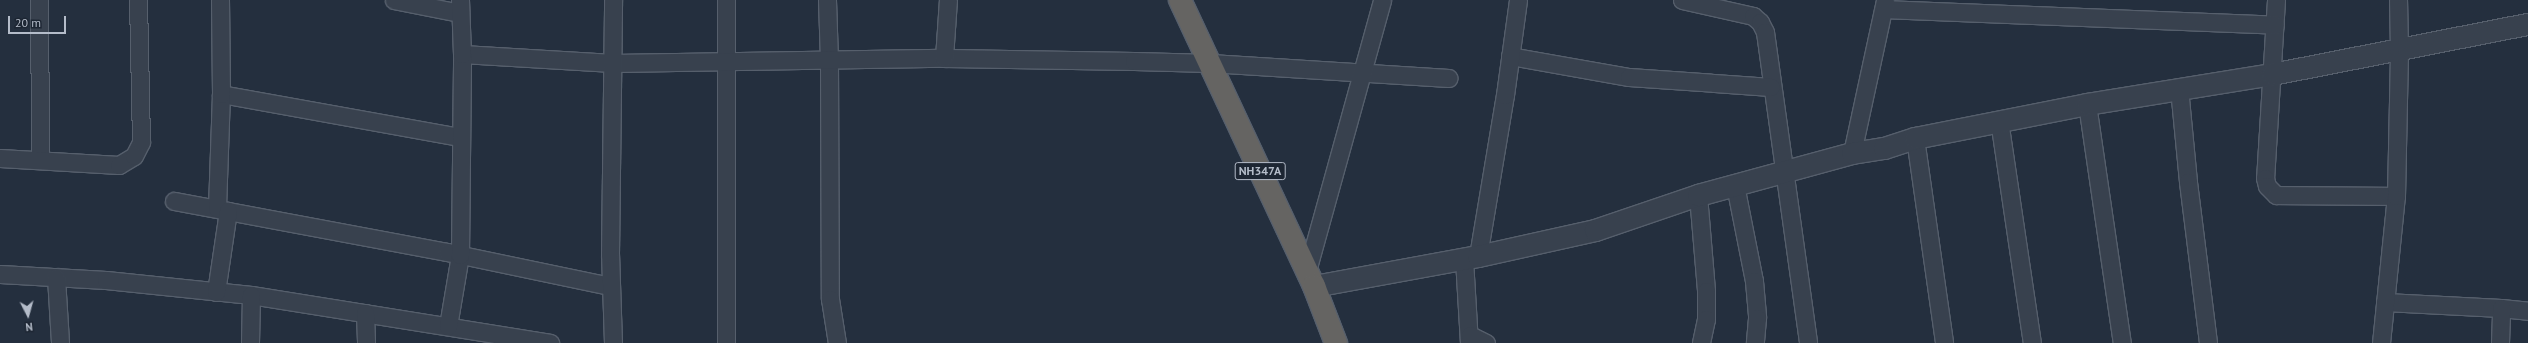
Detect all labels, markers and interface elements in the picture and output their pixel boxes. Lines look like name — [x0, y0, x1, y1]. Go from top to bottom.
scale bar — [10, 8, 68, 34]
text: 20 m — [15, 15, 41, 30]
road number: NH347A — [1234, 161, 1286, 181]
north arrow — [8, 295, 48, 335]
text: N — [25, 320, 34, 334]

